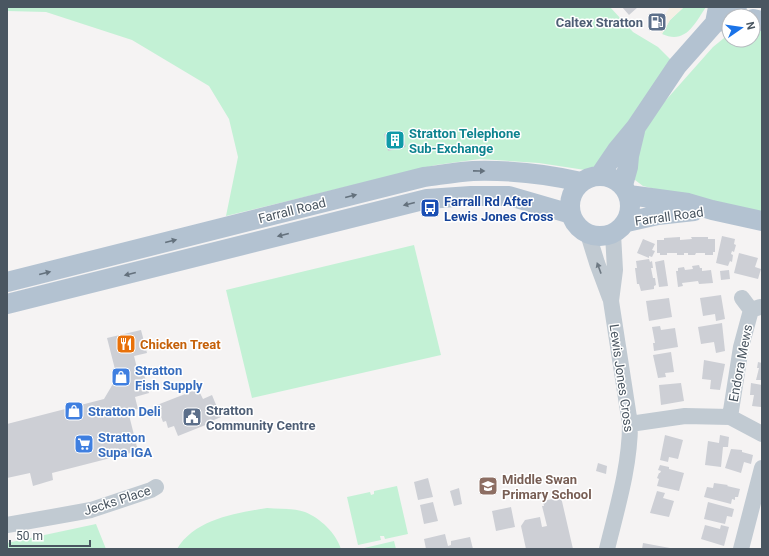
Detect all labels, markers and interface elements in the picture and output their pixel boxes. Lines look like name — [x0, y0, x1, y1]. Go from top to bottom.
north arrow — [721, 8, 761, 48]
fuel station icon: Caltex Stratton — [646, 11, 668, 33]
place label: Caltex Stratton — [556, 15, 643, 30]
text: N — [743, 21, 758, 31]
place label: Stratton Telephone Sub-Exchange — [409, 126, 520, 156]
building icon: Stratton Telephone Sub-Exchange — [384, 129, 406, 151]
one-way arrow — [473, 168, 486, 174]
one-way arrow — [345, 192, 358, 198]
place label: Farrall Rd After Lewis Jones Cross — [444, 194, 554, 224]
street label: Farrall Road — [257, 195, 327, 226]
bus stop icon: Farrall Rd After Lewis Jones Cross — [419, 197, 441, 219]
one-way arrow — [403, 201, 415, 207]
street label: Farrall Road — [634, 204, 704, 229]
one-way arrow — [277, 233, 289, 239]
one-way arrow — [165, 238, 177, 244]
one-way arrow — [596, 262, 602, 274]
one-way arrow — [39, 269, 51, 275]
one-way arrow — [123, 271, 136, 277]
street label: Lewis Jones Cross — [606, 323, 637, 433]
street label: Endora Mews — [726, 323, 755, 403]
restaurant icon: Chicken Treat — [115, 333, 137, 355]
place label: Chicken Treat — [140, 337, 221, 352]
place label: Stratton Fish Supply — [135, 363, 203, 393]
shop icon: Stratton Fish Supply — [110, 366, 132, 388]
shop icon: Stratton Deli — [63, 400, 85, 422]
place label: Stratton Community Centre — [206, 403, 315, 433]
place label: Stratton Deli — [88, 404, 161, 419]
public building icon: Stratton Community Centre — [181, 406, 203, 428]
place label: Stratton Supa IGA — [98, 430, 152, 460]
supermarket icon: Stratton Supa IGA — [73, 433, 95, 455]
place label: Middle Swan Primary School — [502, 472, 592, 502]
school or university icon: Middle Swan Primary School — [477, 475, 499, 497]
street label: Jecks Place — [82, 483, 153, 518]
scale bar — [10, 522, 90, 548]
text: 50 m — [16, 529, 43, 543]

